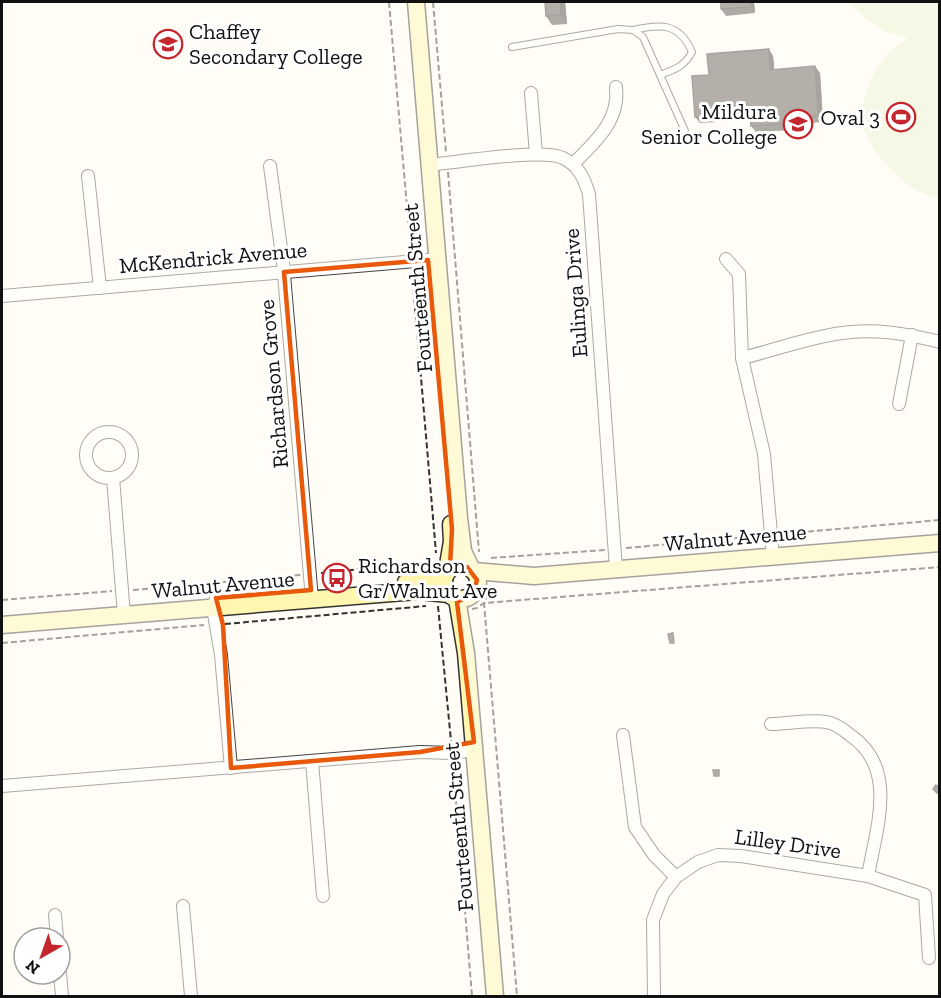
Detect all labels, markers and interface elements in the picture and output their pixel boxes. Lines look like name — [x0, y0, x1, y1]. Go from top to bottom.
place label: Chaffey Secondary College — [189, 18, 363, 70]
school or university icon: Chaffey Secondary College — [152, 28, 184, 60]
place label: Mildura Senior College — [641, 98, 777, 150]
sports icon: Oval 3 — [885, 101, 917, 133]
place label: Oval 3 — [821, 104, 880, 131]
school or university icon: Mildura Senior College — [782, 108, 814, 140]
street label: Fourteenth Street — [397, 202, 438, 374]
street label: Eulinga Drive — [558, 227, 593, 358]
street label: McKendrick Avenue — [118, 236, 308, 279]
street label: Richardson Grove — [253, 298, 294, 469]
street label: Walnut Avenue — [663, 518, 808, 557]
place label: Richardson Gr/Walnut Ave — [358, 552, 497, 604]
bus stop icon: Richardson Gr/Walnut Ave — [321, 562, 353, 594]
street label: Walnut Avenue — [151, 565, 296, 604]
street label: Fourteenth Street — [438, 741, 479, 913]
street label: Lilley Drive — [733, 823, 843, 864]
north arrow — [12, 926, 72, 986]
text: N — [22, 956, 43, 978]

